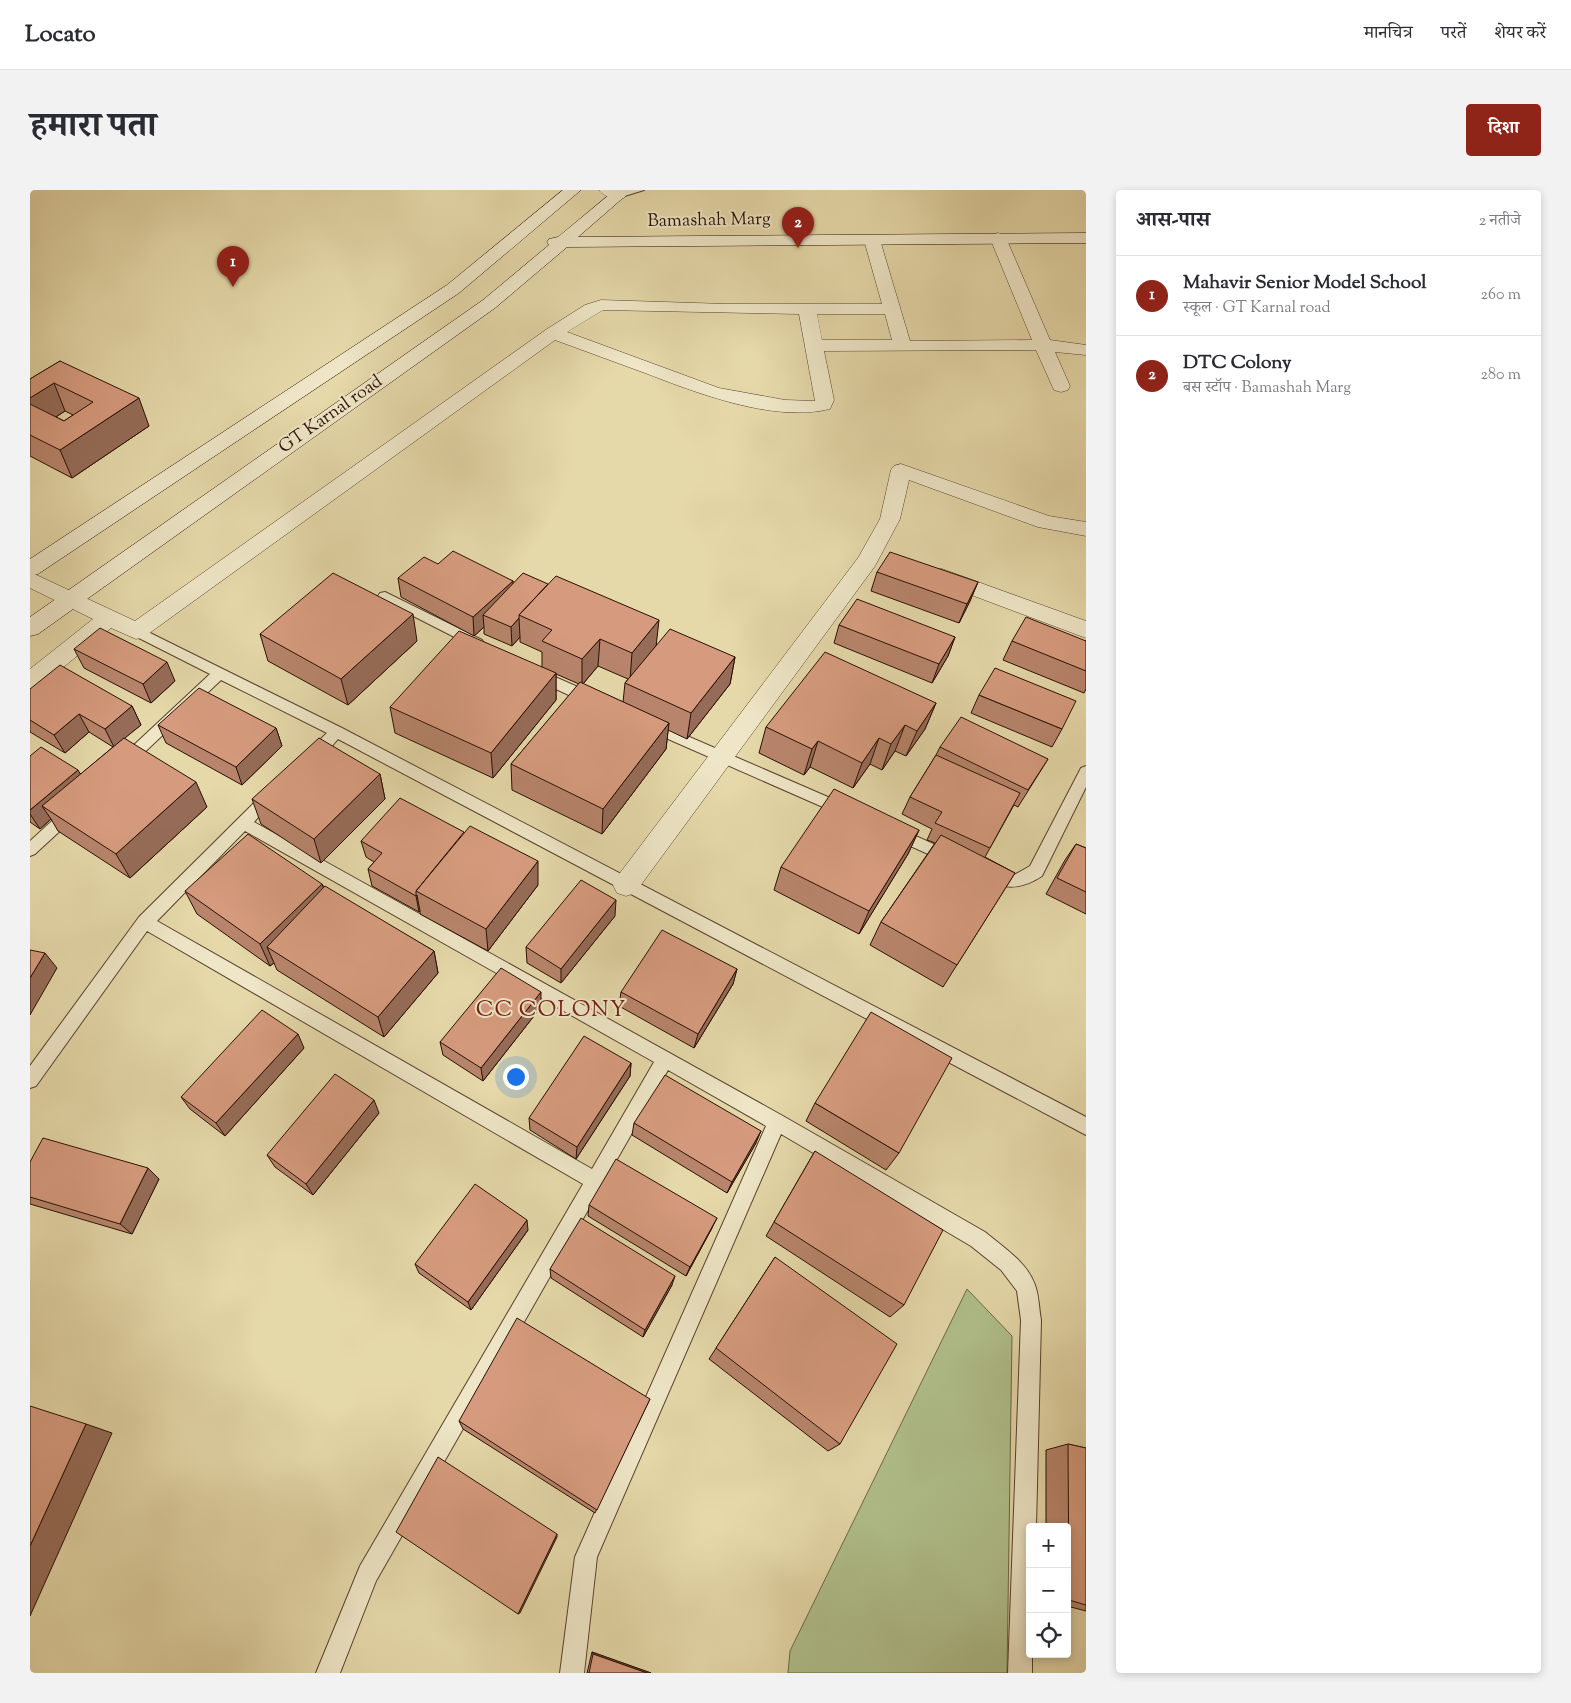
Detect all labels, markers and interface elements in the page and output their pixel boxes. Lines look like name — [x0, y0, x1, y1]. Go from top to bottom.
text: Locato — [25, 18, 96, 52]
text: मानचित्र — [1364, 21, 1413, 47]
text: परतें — [1441, 21, 1466, 47]
text: शेयर करें — [1494, 21, 1546, 47]
text: हमारा पता — [30, 102, 157, 153]
button: दिशा — [1466, 104, 1541, 156]
text: आस-पास — [1136, 206, 1210, 236]
street label: Bamashah Marg — [647, 207, 771, 235]
pin: 2 — [782, 207, 814, 248]
text: 2 नतीजे — [1479, 210, 1521, 233]
pin: 1 — [217, 246, 249, 287]
text: Mahavir Senior Model School — [1183, 270, 1427, 297]
text: 1 — [1149, 284, 1155, 307]
text: 260 m — [1480, 284, 1521, 307]
text: स्कूल · GT Karnal road — [1183, 297, 1331, 320]
text: DTC Colony — [1183, 350, 1292, 377]
text: 2 — [1148, 364, 1156, 387]
text: 280 m — [1480, 364, 1521, 387]
street label: GT Karnal road — [274, 369, 388, 461]
text: बस स्टॉप · Bamashah Marg — [1183, 377, 1351, 400]
district label: CC COLONY — [476, 995, 626, 1027]
your location — [503, 1064, 529, 1090]
map controls — [1026, 1523, 1071, 1658]
button: + — [1026, 1523, 1071, 1568]
button: − — [1026, 1568, 1071, 1613]
button: locate — [1026, 1613, 1071, 1658]

